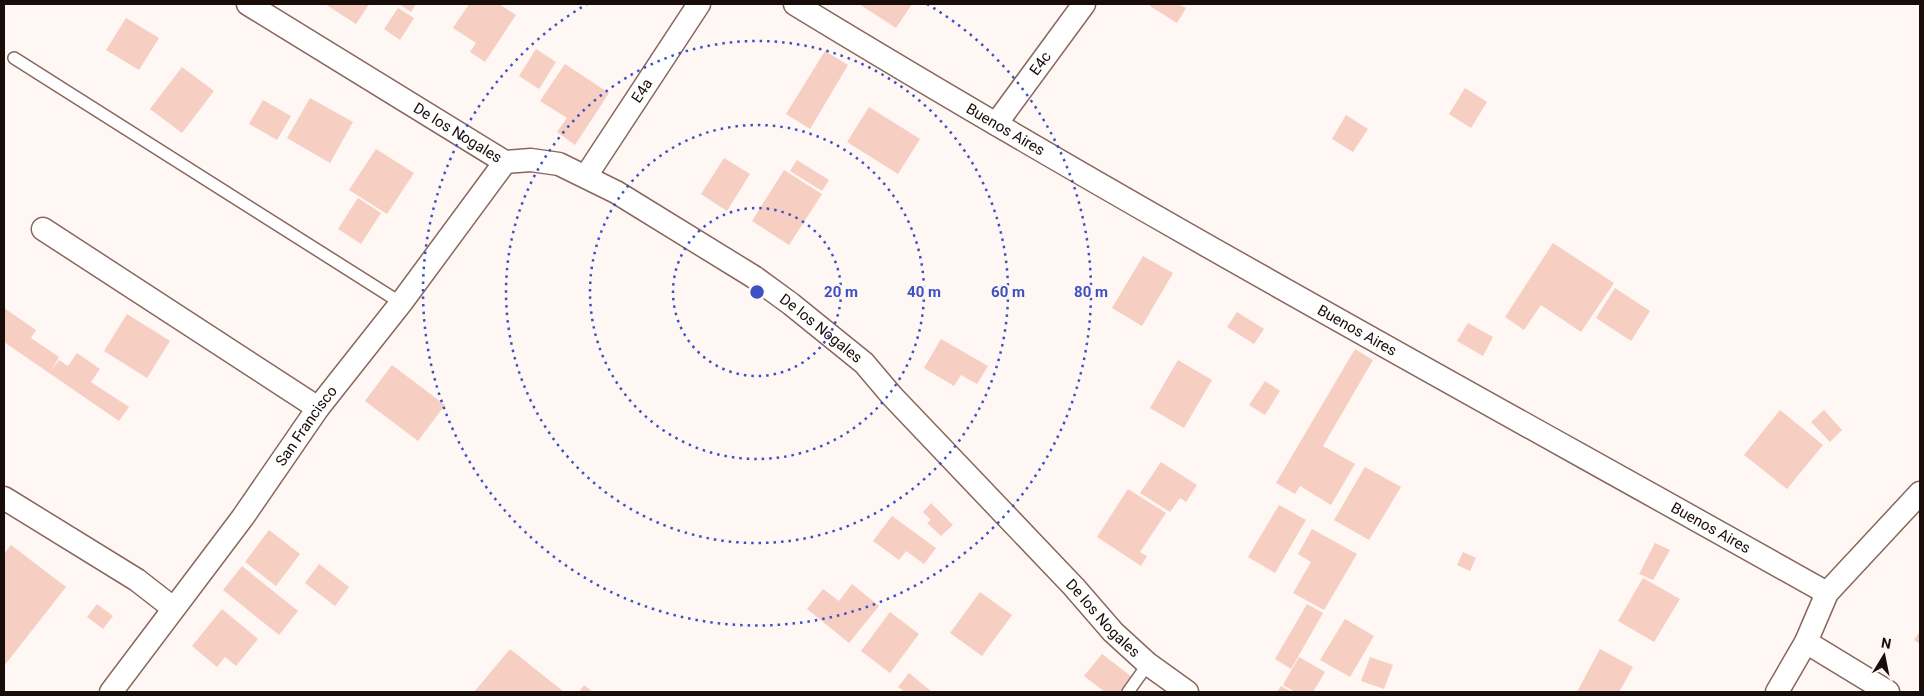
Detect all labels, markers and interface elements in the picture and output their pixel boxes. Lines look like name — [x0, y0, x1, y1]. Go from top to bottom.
street label: E4c — [1026, 48, 1055, 79]
street label: E4a — [628, 75, 656, 106]
street label: De los Nogales — [410, 99, 505, 167]
street label: Buenos Aires — [963, 99, 1048, 159]
centre of rings — [748, 283, 766, 301]
text: 20 m — [824, 283, 858, 301]
text: 40 m — [907, 283, 941, 301]
text: 60 m — [991, 283, 1025, 301]
text: 80 m — [1074, 283, 1108, 301]
street label: De los Nogales — [776, 290, 866, 367]
street label: Buenos Aires — [1314, 301, 1400, 360]
street label: San Francisco — [272, 382, 341, 470]
street label: Buenos Aires — [1668, 499, 1754, 557]
street label: De los Nogales — [1062, 575, 1144, 661]
north arrow — [1859, 631, 1909, 681]
text: N — [1880, 634, 1893, 652]

